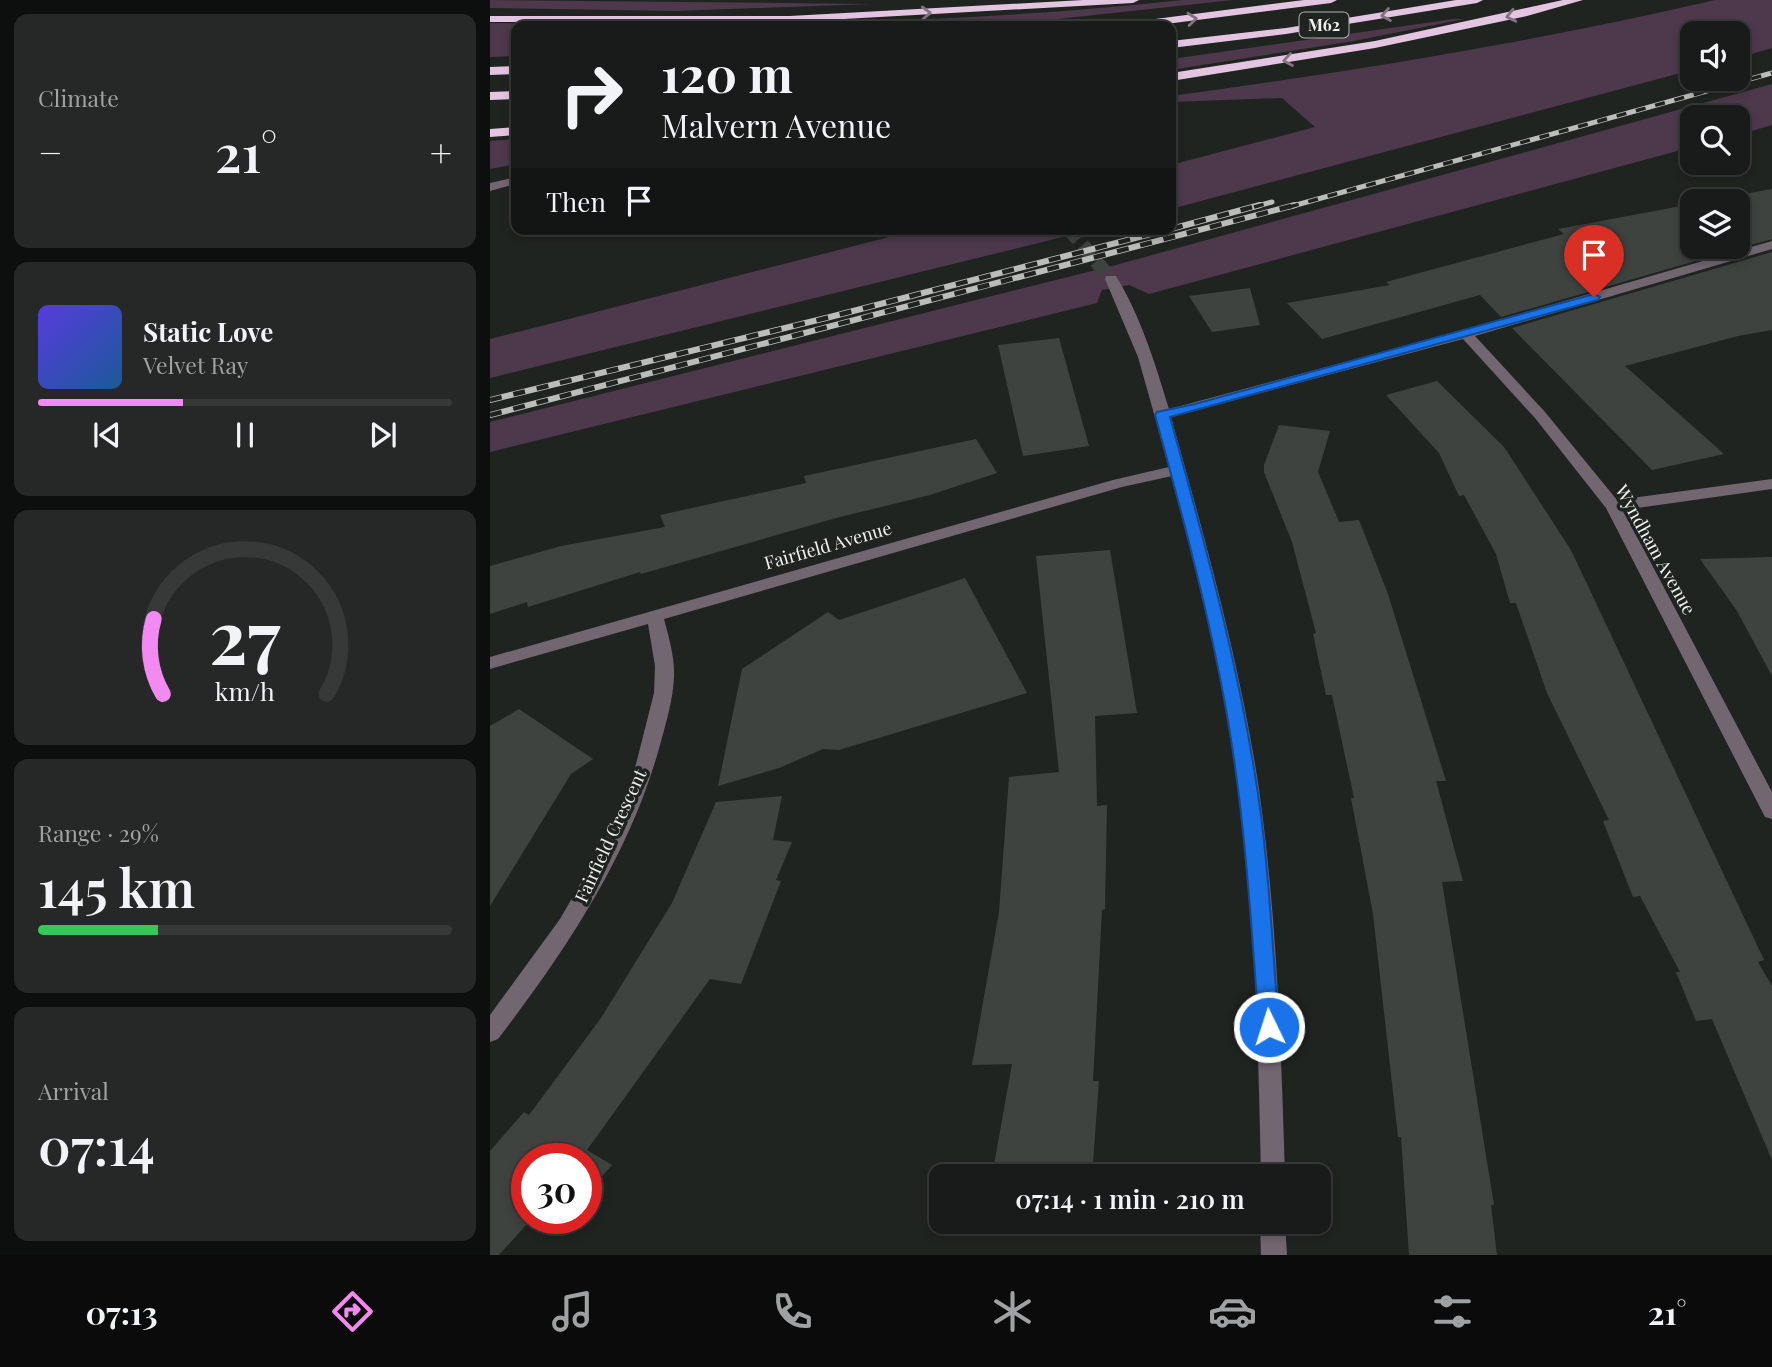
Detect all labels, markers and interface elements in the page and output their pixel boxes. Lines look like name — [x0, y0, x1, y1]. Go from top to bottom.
one-way arrow — [920, 6, 931, 21]
one-way arrow — [1380, 7, 1392, 22]
one-way arrow — [1505, 7, 1517, 22]
one-way arrow — [1186, 11, 1198, 26]
road number: M62 — [1300, 13, 1348, 38]
map controls — [1680, 21, 1750, 259]
button: sound — [1680, 21, 1750, 91]
text: 120 m — [661, 40, 793, 105]
icon: right — [546, 49, 637, 140]
one-way arrow — [1282, 52, 1294, 67]
text: Climate — [38, 82, 119, 113]
text: Malvern Avenue — [661, 103, 891, 146]
button: search — [1680, 105, 1750, 175]
text: 21° — [215, 117, 277, 186]
text: − — [38, 126, 63, 177]
text: + — [430, 126, 452, 177]
icon: arrive — [620, 182, 658, 220]
text: Then — [546, 184, 606, 219]
button: layers — [1680, 189, 1750, 259]
pin — [1564, 225, 1624, 297]
icon: arrive — [1575, 236, 1613, 274]
text: Static Love — [143, 314, 273, 349]
text: Velvet Ray — [143, 349, 248, 380]
icon: previous — [88, 416, 126, 454]
icon: pause — [226, 416, 264, 454]
icon: next — [364, 416, 402, 454]
street label: Wyndham Avenue — [1610, 479, 1702, 619]
street label: Fairfield Avenue — [761, 515, 894, 575]
text: 27 — [209, 585, 281, 682]
text: km/h — [215, 673, 275, 706]
street label: Fairfield Crescent — [569, 764, 652, 906]
text: Range · 29% — [38, 817, 159, 848]
text: 145 km — [38, 852, 195, 921]
position arrow — [1232, 990, 1306, 1064]
text: Arrival — [38, 1075, 109, 1106]
text: 07:14 — [38, 1110, 155, 1179]
speed limit sign: 30 — [511, 1143, 602, 1234]
text: 07:14 · 1 min · 210 m — [1015, 1181, 1245, 1216]
icon: directions — [328, 1287, 377, 1336]
icon: music — [548, 1287, 597, 1336]
icon: phone — [768, 1287, 817, 1336]
icon: climate — [988, 1287, 1037, 1336]
icon: car — [1208, 1287, 1257, 1336]
icon: filters — [1428, 1287, 1477, 1336]
text: 07:13 — [85, 1290, 158, 1333]
text: 21° — [1648, 1290, 1686, 1333]

